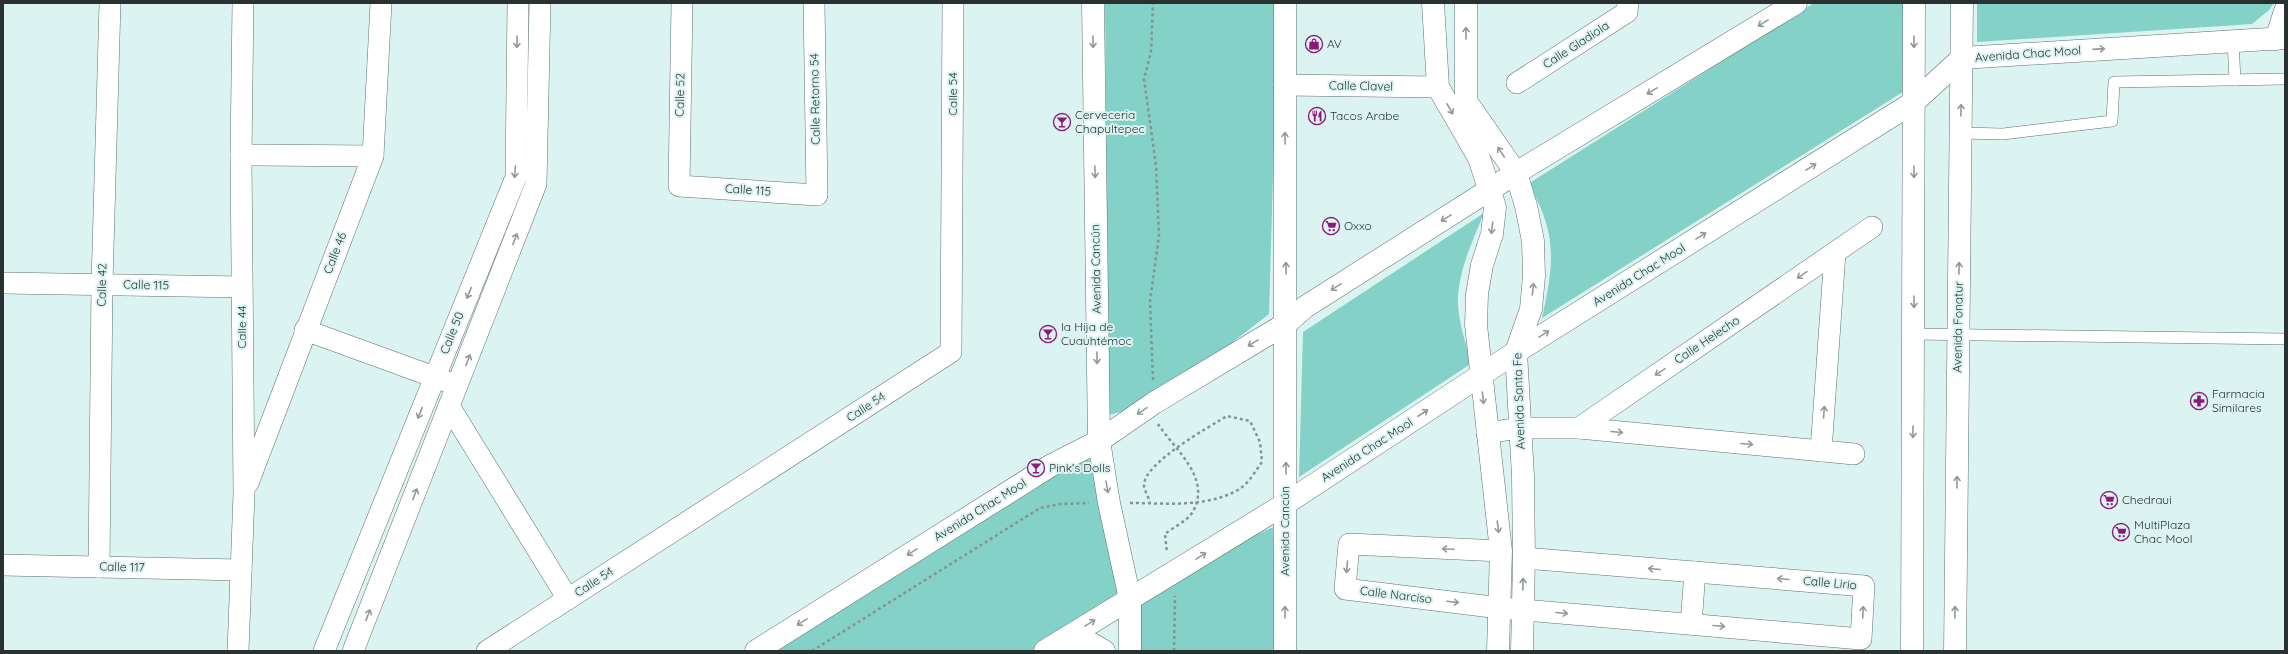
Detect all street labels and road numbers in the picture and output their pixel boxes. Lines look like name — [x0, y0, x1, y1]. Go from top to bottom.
street label: Calle Gladiola — [1540, 18, 1612, 72]
street label: Avenida Chac Mool — [1974, 42, 2082, 65]
street label: Calle Retorno 54 — [806, 53, 823, 145]
street label: Calle 54 — [945, 72, 960, 116]
street label: Calle 52 — [672, 73, 687, 117]
street label: Calle Clavel — [1329, 77, 1393, 94]
street label: Calle 115 — [725, 180, 771, 199]
street label: Avenida Cancún — [1087, 224, 1104, 314]
street label: Calle 46 — [320, 229, 349, 276]
street label: Avenida Chac Mool — [1590, 240, 1688, 309]
street label: Calle 42 — [94, 263, 109, 307]
street label: Calle 115 — [123, 277, 169, 292]
street label: Avenida Fonatur — [1949, 281, 1966, 373]
street label: Calle 44 — [234, 305, 249, 349]
street label: Calle 50 — [436, 309, 467, 356]
street label: Calle Helecho — [1671, 312, 1742, 367]
street label: Avenida Santa Fe — [1509, 352, 1528, 450]
street label: Calle 54 — [843, 388, 888, 425]
street label: Avenida Chac Mool — [1318, 414, 1415, 485]
street label: Avenida Chac Mool — [931, 475, 1029, 544]
street label: Avenida Cancún — [1277, 486, 1292, 576]
street label: Calle 117 — [99, 559, 145, 574]
street label: Calle 54 — [571, 563, 616, 600]
street label: Calle Lirio — [1803, 573, 1858, 592]
street label: Calle Narciso — [1359, 583, 1433, 606]

